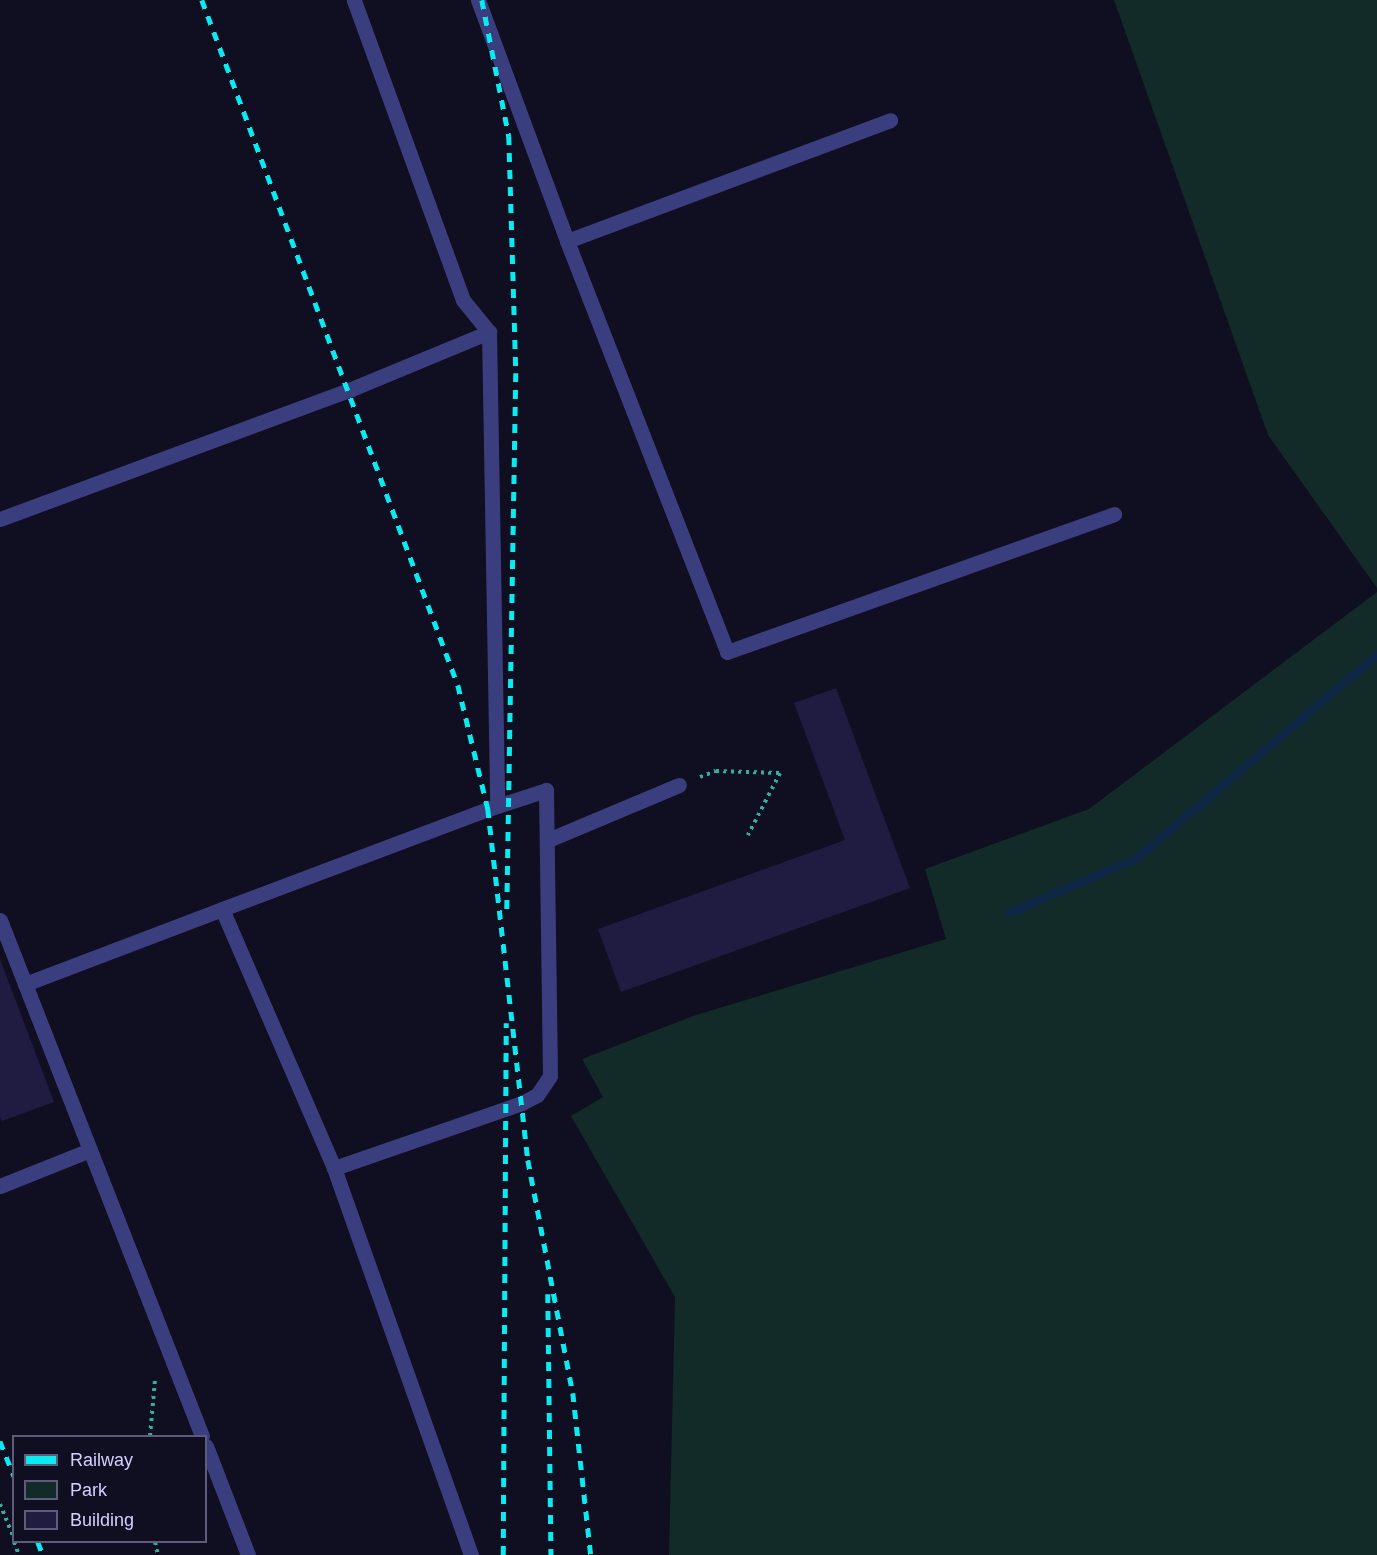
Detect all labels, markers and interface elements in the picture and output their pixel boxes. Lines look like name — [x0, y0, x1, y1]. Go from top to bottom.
legend — [12, 1435, 207, 1543]
text: Railway — [70, 1450, 133, 1470]
text: Park — [70, 1480, 107, 1500]
text: Building — [70, 1510, 134, 1530]

